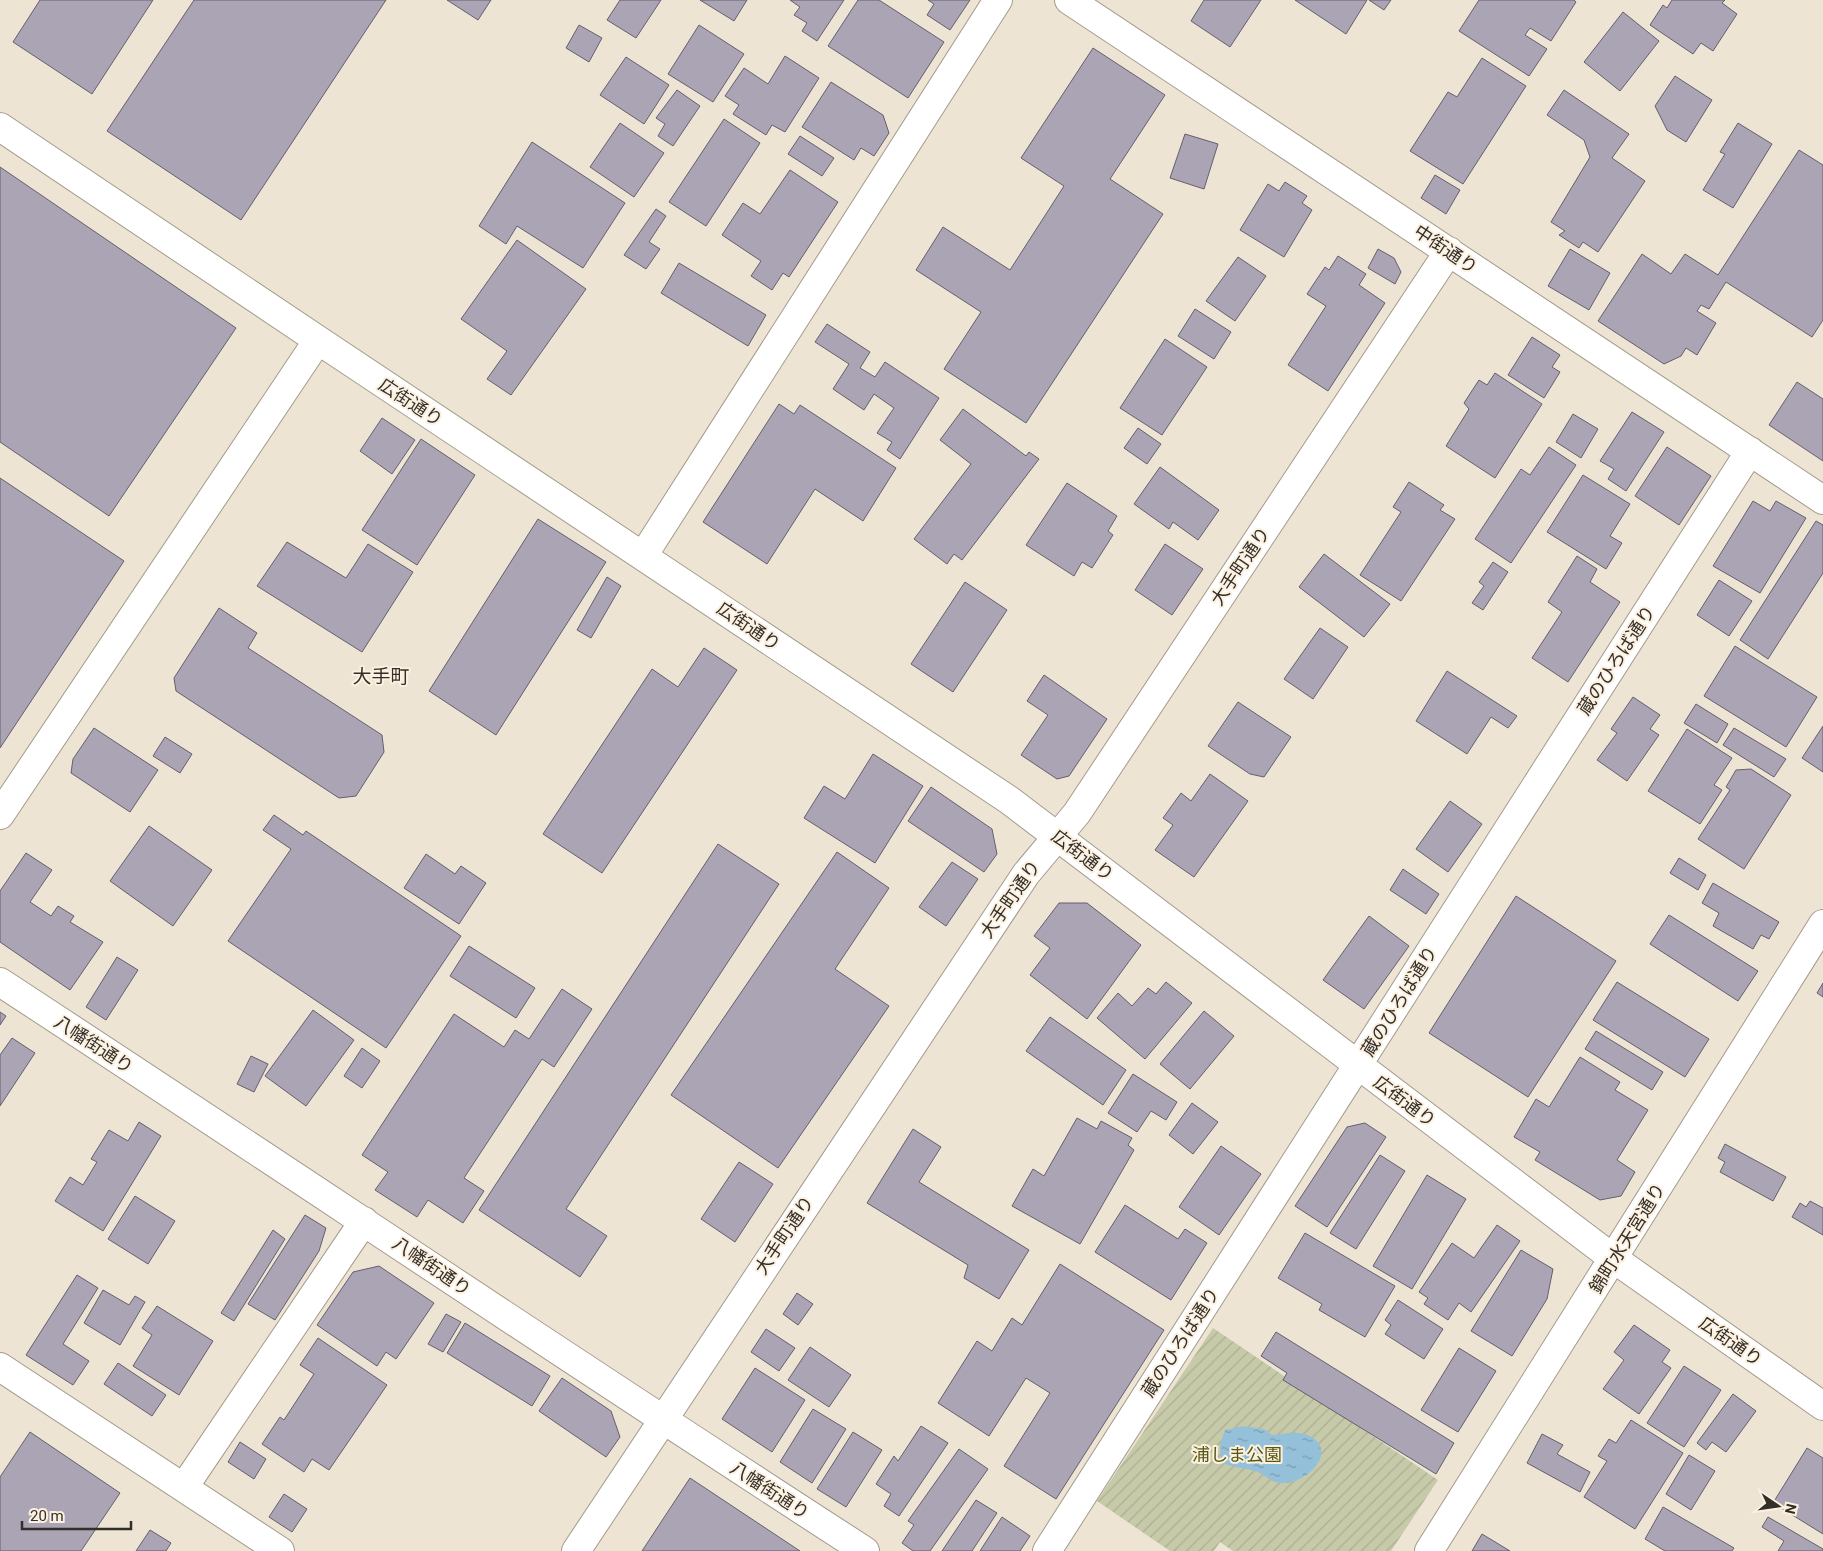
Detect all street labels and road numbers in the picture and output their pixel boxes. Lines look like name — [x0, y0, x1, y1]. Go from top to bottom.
street label: 中街通り — [1410, 220, 1482, 278]
street label: 広街通り — [375, 374, 447, 430]
street label: 大手町通り — [1206, 523, 1274, 609]
street label: 広街通り — [713, 597, 785, 655]
street label: 蔵のひろば通り — [1573, 601, 1659, 719]
street label: 広街通り — [1048, 825, 1118, 885]
street label: 大手町通り — [976, 856, 1044, 942]
street label: 蔵のひろば通り — [1357, 942, 1441, 1060]
street label: 八幡街通り — [51, 1011, 137, 1077]
street label: 広街通り — [1370, 1071, 1440, 1131]
street label: 錦町水天宮通り — [1585, 1179, 1669, 1297]
street label: 大手町通り — [750, 1192, 818, 1278]
street label: 八幡街通り — [389, 1232, 475, 1300]
street label: 蔵のひろば通り — [1137, 1283, 1223, 1401]
street label: 広街通り — [1695, 1312, 1767, 1370]
street label: 八幡街通り — [727, 1457, 813, 1523]

